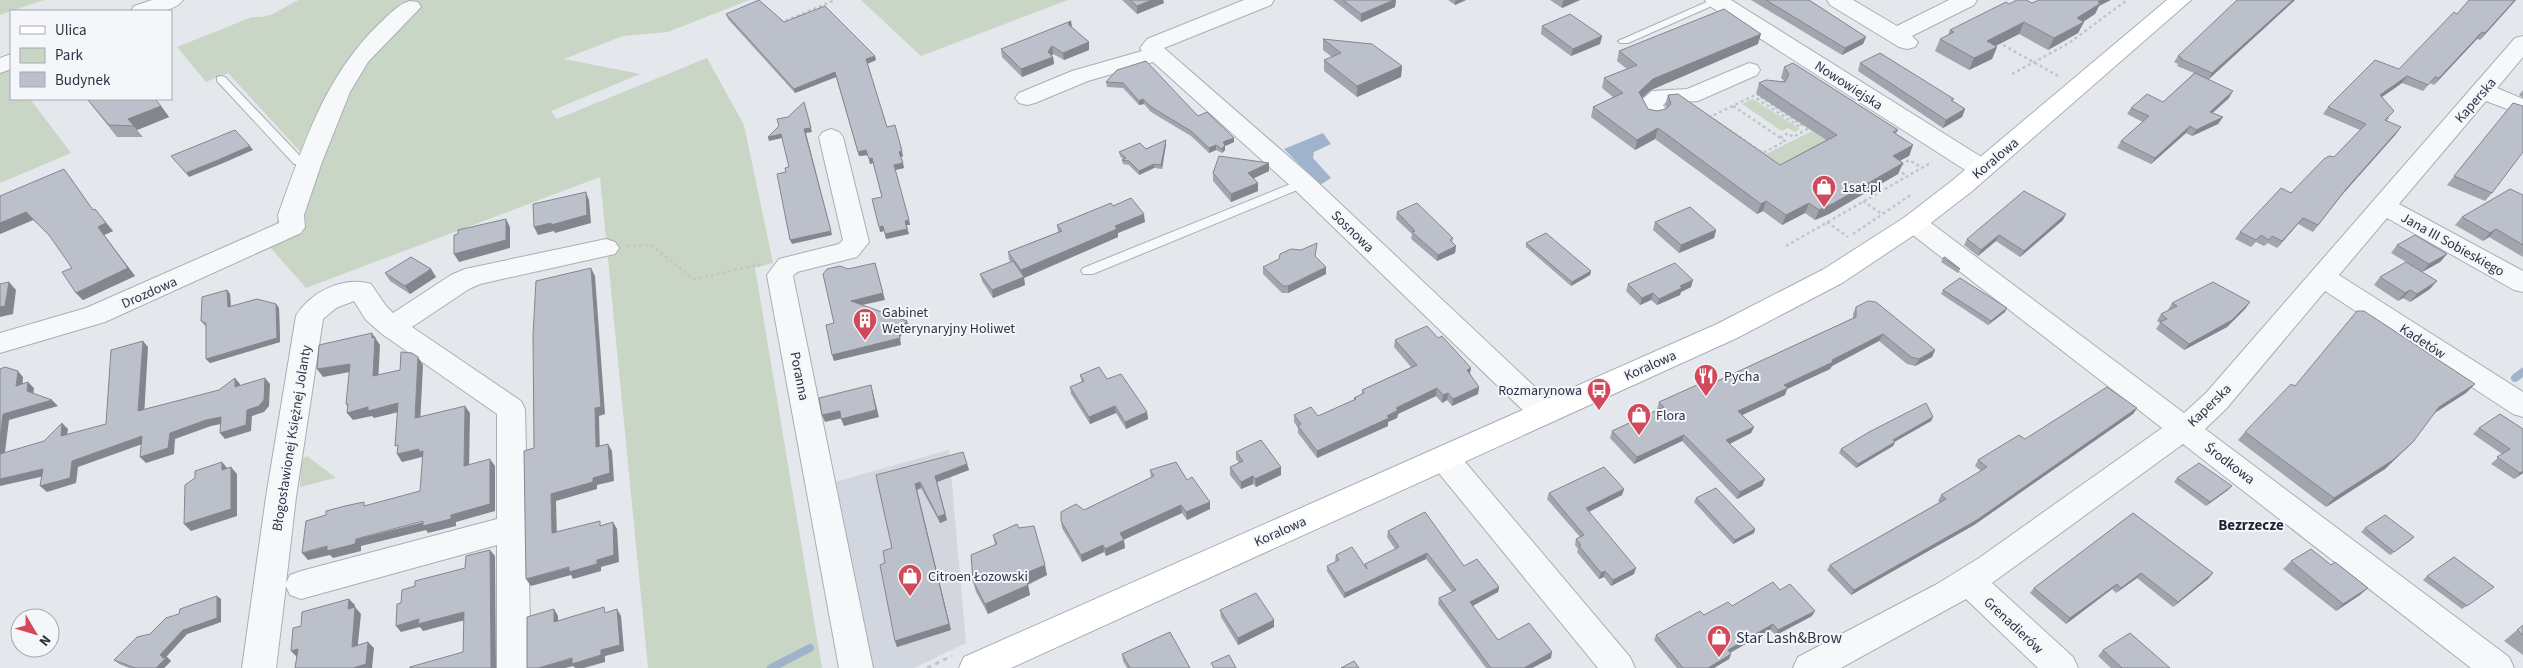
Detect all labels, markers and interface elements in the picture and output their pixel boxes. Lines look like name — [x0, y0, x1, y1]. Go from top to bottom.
legend — [10, 10, 172, 100]
text: Ulica — [55, 20, 86, 41]
text: Park — [55, 45, 84, 66]
street label: Nowowiejska — [1810, 56, 1887, 115]
text: Budynek — [55, 70, 111, 91]
street label: Kaperska — [2450, 74, 2501, 128]
street label: Koralowa — [1968, 133, 2023, 184]
shop icon: 1sat.pl — [1811, 174, 1837, 208]
place label: 1sat.pl — [1842, 178, 1882, 198]
street label: Sosnowa — [1326, 206, 1378, 257]
street label: Jana III Sobieskiego — [2397, 208, 2508, 282]
street label: Drozdowa — [118, 272, 180, 314]
place label: Gabinet Weterynaryjny Holiwet — [882, 303, 1015, 339]
building icon: Gabinet Weterynaryjny Holiwet — [852, 307, 878, 341]
street label: Kadetów — [2395, 319, 2450, 364]
street label: Błogosławionej Księżnej Jolanty — [267, 343, 317, 533]
street label: Koralowa — [1621, 346, 1680, 386]
street label: Poranna — [785, 350, 814, 402]
restaurant icon: Pycha — [1693, 363, 1719, 397]
place label: Pycha — [1724, 367, 1759, 387]
bus stop icon: Rozmarynowa — [1586, 377, 1612, 411]
street label: Kaperska — [2183, 380, 2236, 432]
place label: Rozmarynowa — [1498, 381, 1582, 401]
shop icon: Flora — [1626, 402, 1652, 436]
place label: Flora — [1656, 406, 1686, 426]
street label: Środkowa — [2200, 438, 2259, 489]
street label: Koralowa — [1251, 512, 1310, 552]
district label: Bezrzecze — [2218, 515, 2284, 536]
shop icon: Citroen Łozowski — [897, 563, 923, 597]
place label: Citroen Łozowski — [928, 567, 1028, 587]
street label: Grenadierów — [1979, 593, 2048, 659]
north arrow — [10, 608, 60, 658]
shop icon: Star Lash&Brow — [1706, 624, 1732, 658]
place label: Star Lash&Brow — [1736, 627, 1842, 649]
text: N — [34, 631, 55, 650]

